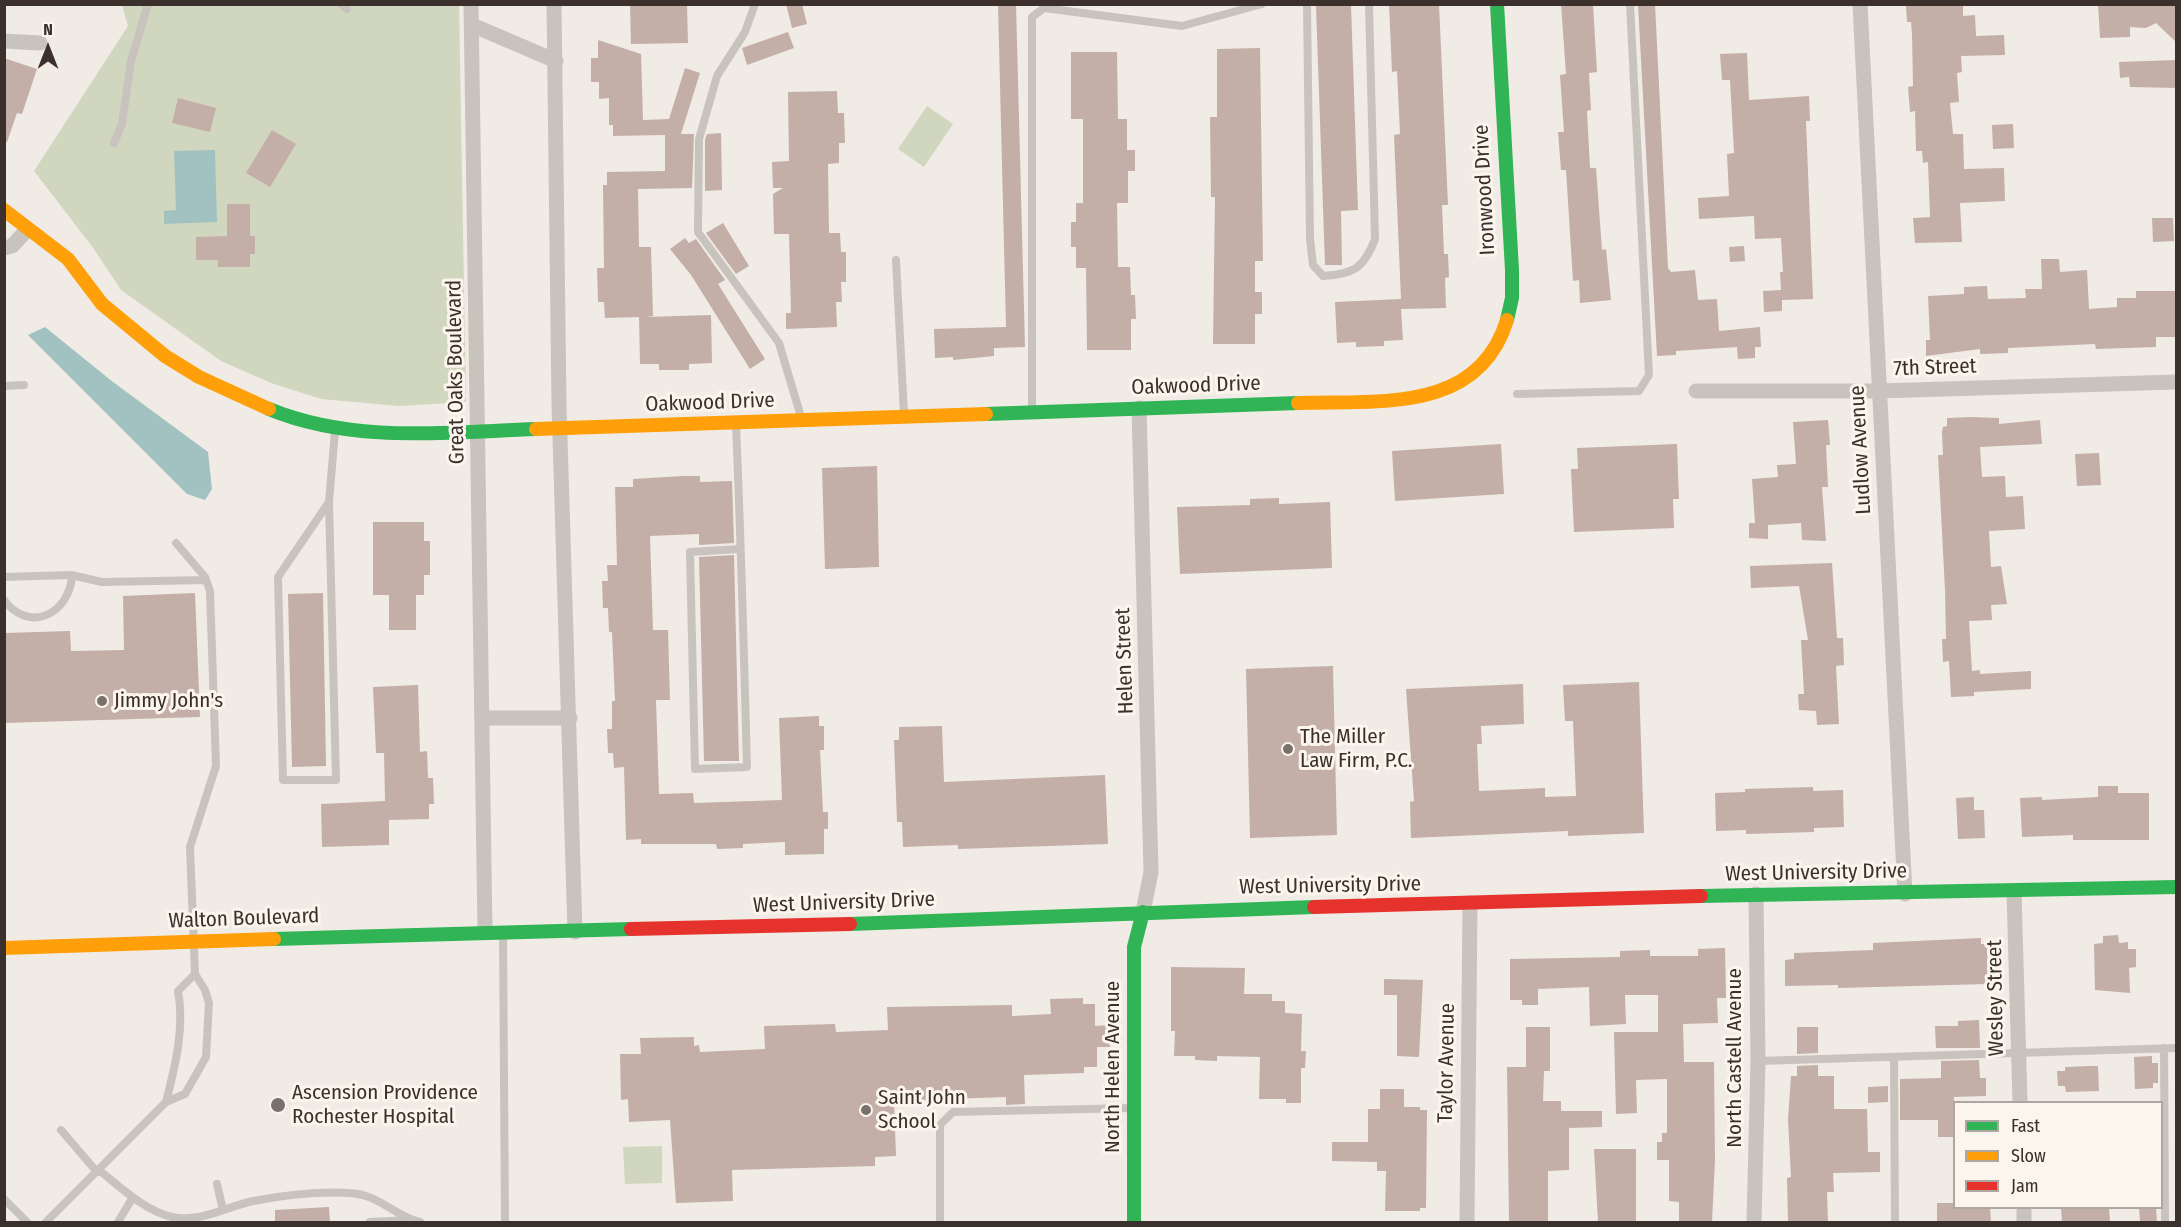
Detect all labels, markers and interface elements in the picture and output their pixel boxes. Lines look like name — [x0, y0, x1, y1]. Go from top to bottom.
north arrow — [18, 18, 78, 78]
text: N — [43, 20, 53, 39]
street label: Ironwood Drive — [1469, 124, 1501, 256]
street label: Great Oaks Boulevard — [442, 280, 470, 464]
street label: 7th Street — [1893, 354, 1977, 382]
street label: Oakwood Drive — [1131, 371, 1261, 401]
street label: Ludlow Avenue — [1845, 385, 1877, 515]
street label: Oakwood Drive — [645, 388, 775, 418]
street label: Helen Street — [1111, 607, 1139, 715]
place label: Jimmy John's — [114, 688, 223, 714]
marker: Jimmy John's — [95, 694, 109, 708]
place label: The Miller Law Firm, P.C. — [1300, 724, 1412, 774]
marker: The Miller Law Firm, P.C. — [1281, 742, 1295, 756]
street label: West University Drive — [1725, 859, 1907, 887]
street label: West University Drive — [1239, 872, 1421, 900]
street label: West University Drive — [753, 887, 935, 919]
street label: Walton Boulevard — [168, 904, 320, 934]
street label: Wesley Street — [1982, 940, 2010, 1056]
street label: North Castell Avenue — [1722, 968, 1748, 1148]
street label: North Helen Avenue — [1100, 981, 1126, 1153]
street label: Taylor Avenue — [1433, 1003, 1461, 1123]
place label: Ascension Providence Rochester Hospital — [292, 1080, 478, 1130]
place label: Saint John School — [878, 1085, 966, 1135]
marker: Ascension Providence Rochester Hospital — [269, 1096, 287, 1114]
legend — [1953, 1101, 2163, 1209]
marker: Saint John School — [859, 1103, 873, 1117]
text: Fast — [2011, 1115, 2040, 1137]
text: Slow — [2011, 1145, 2046, 1167]
text: Jam — [2011, 1175, 2039, 1197]

